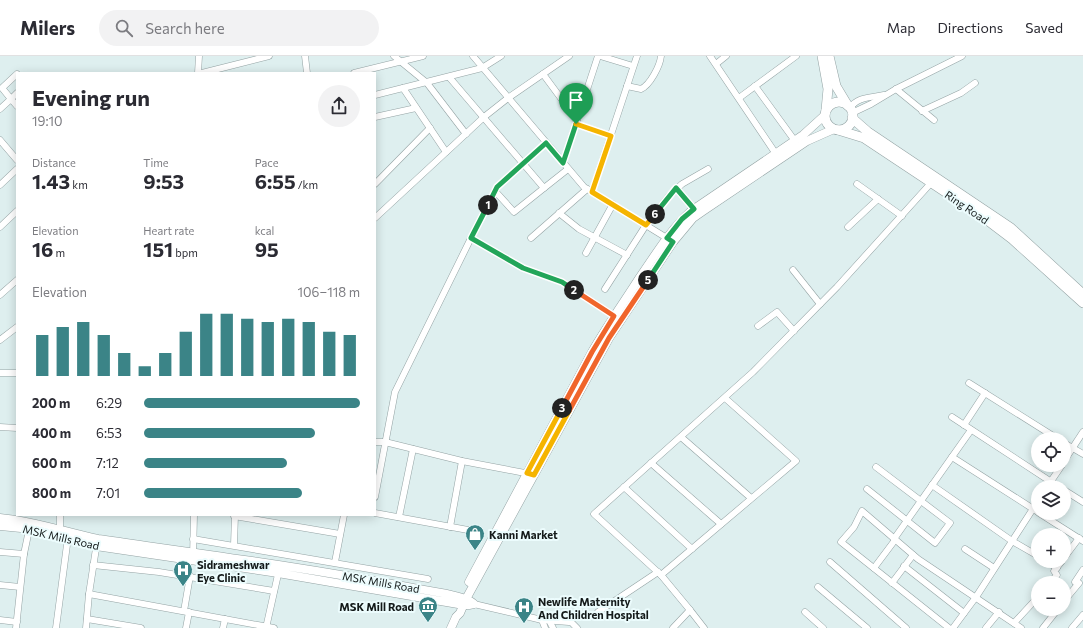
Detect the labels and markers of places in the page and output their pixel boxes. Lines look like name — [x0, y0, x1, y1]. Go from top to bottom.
pin — [559, 83, 593, 124]
pin: 1 — [478, 195, 498, 215]
pin: 6 — [645, 204, 665, 224]
pin: 5 — [638, 270, 658, 290]
pin: 2 — [564, 280, 584, 300]
pin: 3 — [552, 398, 572, 418]
shop icon: Kanni Market — [464, 523, 486, 551]
place label: Kanni Market — [489, 528, 558, 541]
place label: Sidrameshwar Eye Clinic — [197, 558, 270, 584]
hospital icon: Sidrameshwar Eye Clinic — [172, 559, 194, 587]
museum icon: MSK Mill Road — [417, 595, 439, 623]
place label: Newlife Maternity And Children Hospital — [538, 595, 649, 621]
hospital icon: Newlife Maternity And Children Hospital — [513, 596, 535, 624]
place label: MSK Mill Road — [339, 600, 414, 613]

